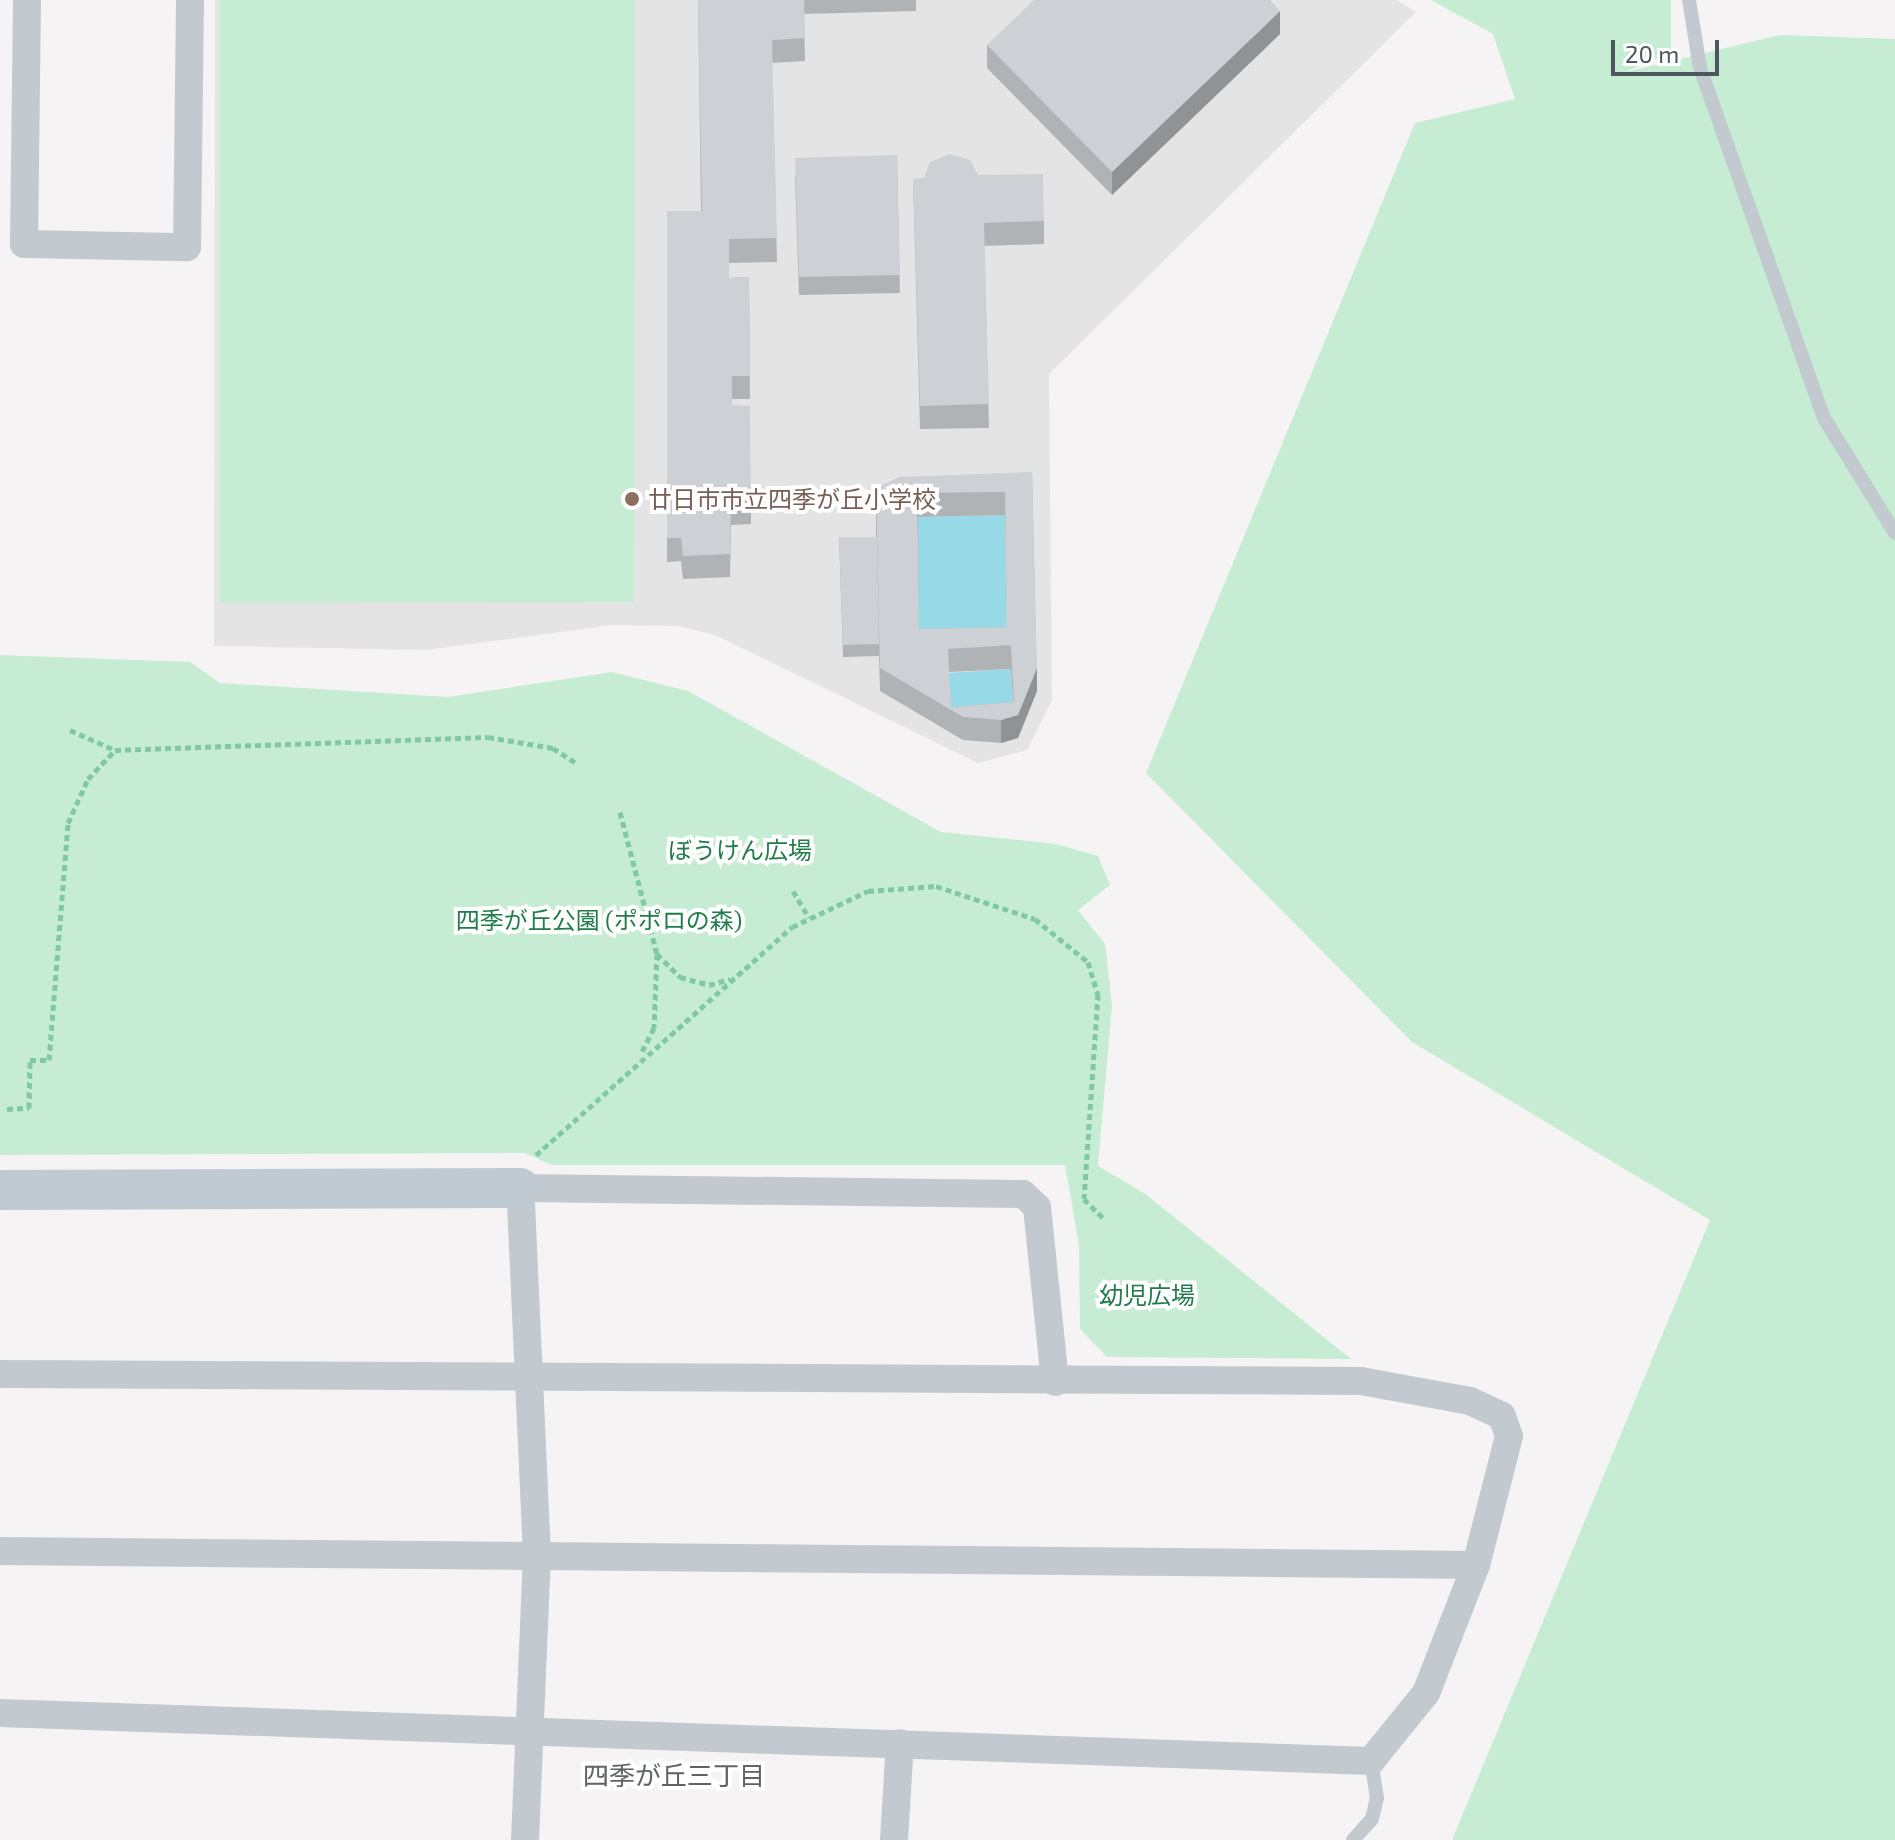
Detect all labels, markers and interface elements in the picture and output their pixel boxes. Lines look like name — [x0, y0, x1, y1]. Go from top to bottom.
scale bar — [1615, 24, 1723, 74]
text: 20 m — [1625, 39, 1679, 68]
place label: 廿日市市立四季が丘小学校 — [648, 485, 936, 513]
marker: 廿日市市立四季が丘小学校 — [623, 490, 641, 508]
park label: ぼうけん広場 — [668, 836, 812, 864]
park label: 四季が丘公園 (ポポロの森) — [456, 906, 742, 934]
park label: 幼児広場 — [1099, 1281, 1195, 1309]
district label: 四季が丘三丁目 — [583, 1759, 765, 1791]

